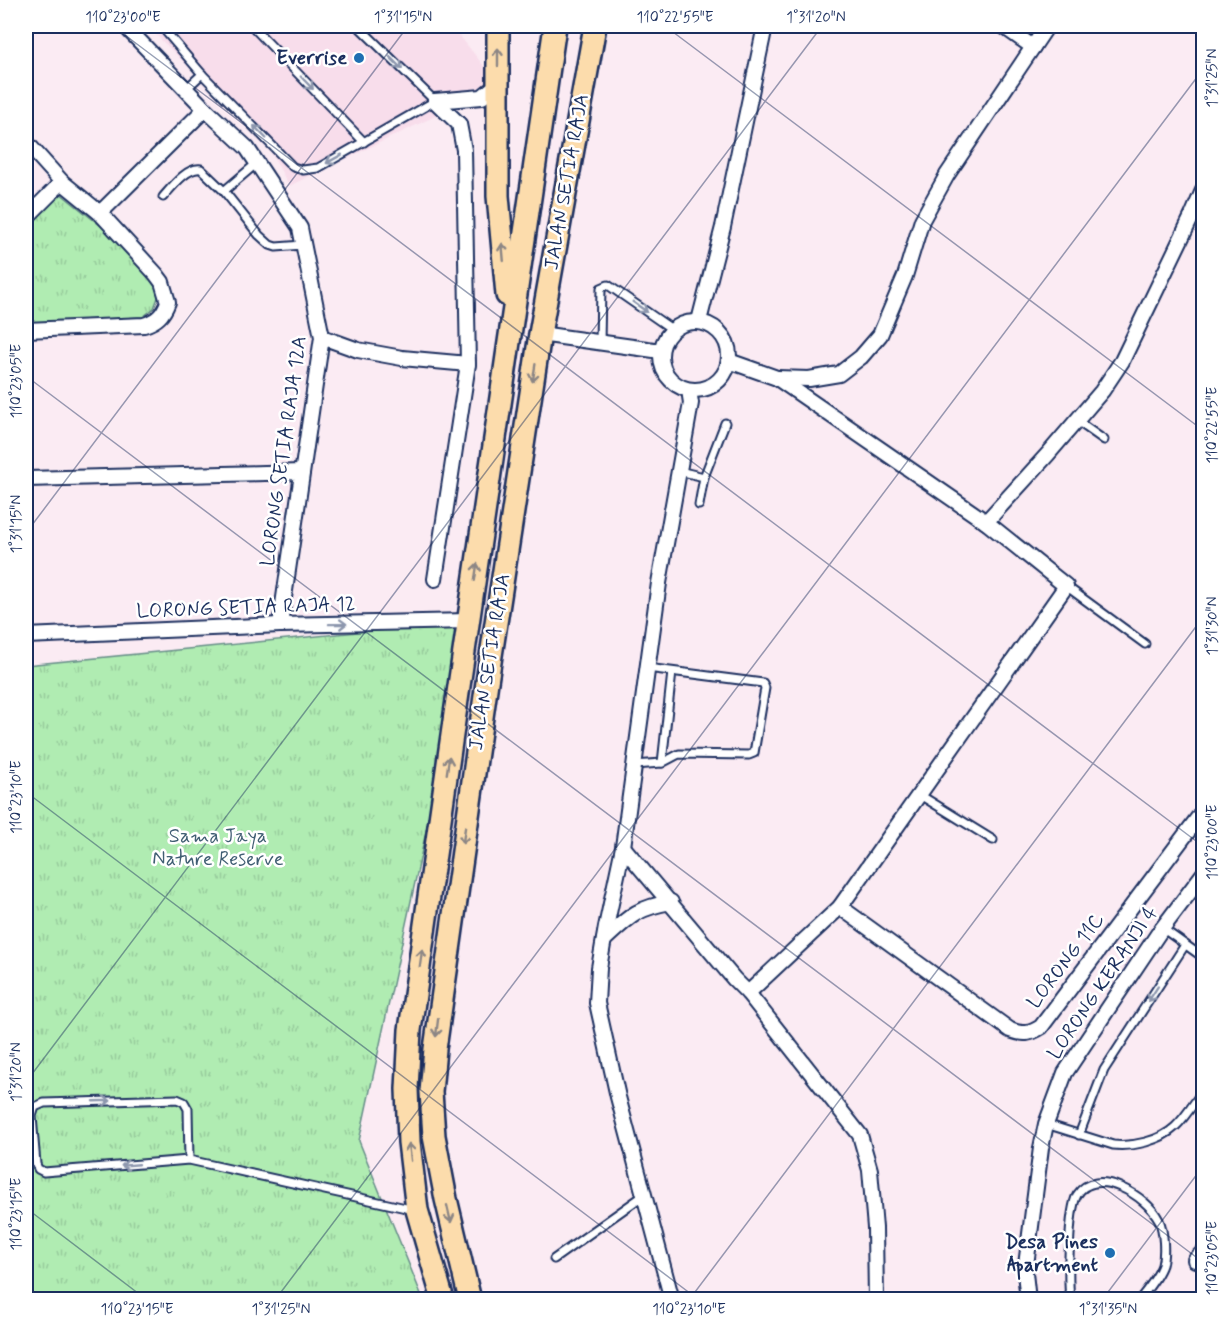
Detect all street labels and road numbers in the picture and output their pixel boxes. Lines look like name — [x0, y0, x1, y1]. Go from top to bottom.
street label: JALAN SETIA RAJA — [538, 92, 596, 272]
street label: LORONG SETIA RAJA 12A — [254, 334, 314, 568]
street label: JALAN SETIA RAJA — [463, 572, 517, 752]
street label: LORONG SETIA RAJA 12 — [136, 591, 356, 625]
street label: LORONG KERANJI 4 — [1042, 901, 1165, 1065]
street label: LORONG 11C — [1021, 908, 1111, 1014]

